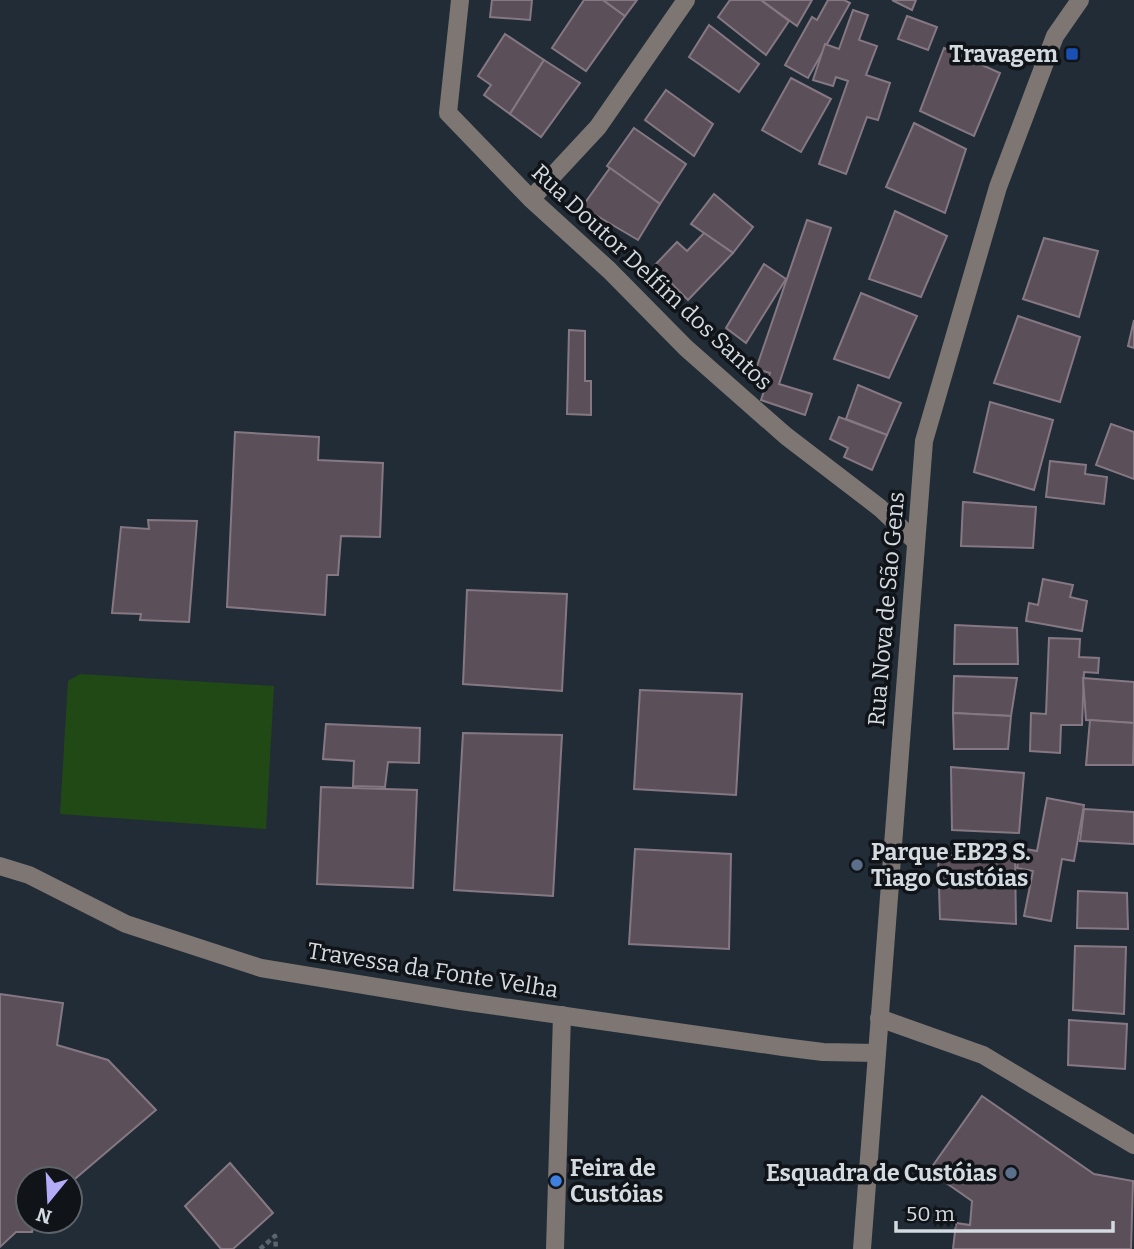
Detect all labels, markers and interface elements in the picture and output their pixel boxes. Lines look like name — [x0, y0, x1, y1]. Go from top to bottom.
place label: Travagem — [949, 40, 1058, 68]
marker: Travagem — [1064, 46, 1080, 62]
street label: Rua Doutor Delfim dos Santos — [526, 158, 778, 396]
street label: Rua Nova de São Gens — [862, 491, 910, 727]
place label: Parque EB23 S. Tiago Custóias — [871, 838, 1031, 892]
marker: Parque EB23 S. Tiago Custóias — [849, 857, 865, 873]
street label: Travessa da Fonte Velha — [306, 936, 561, 1004]
place label: Feira de Custóias — [570, 1154, 663, 1208]
place label: Esquadra de Custóias — [766, 1159, 997, 1187]
north arrow — [14, 1165, 84, 1235]
marker: Esquadra de Custóias — [1003, 1165, 1019, 1181]
marker: Feira de Custóias — [548, 1173, 564, 1189]
scale bar — [896, 1190, 1113, 1234]
text: 50 m — [906, 1201, 955, 1227]
text: N — [33, 1202, 54, 1229]

